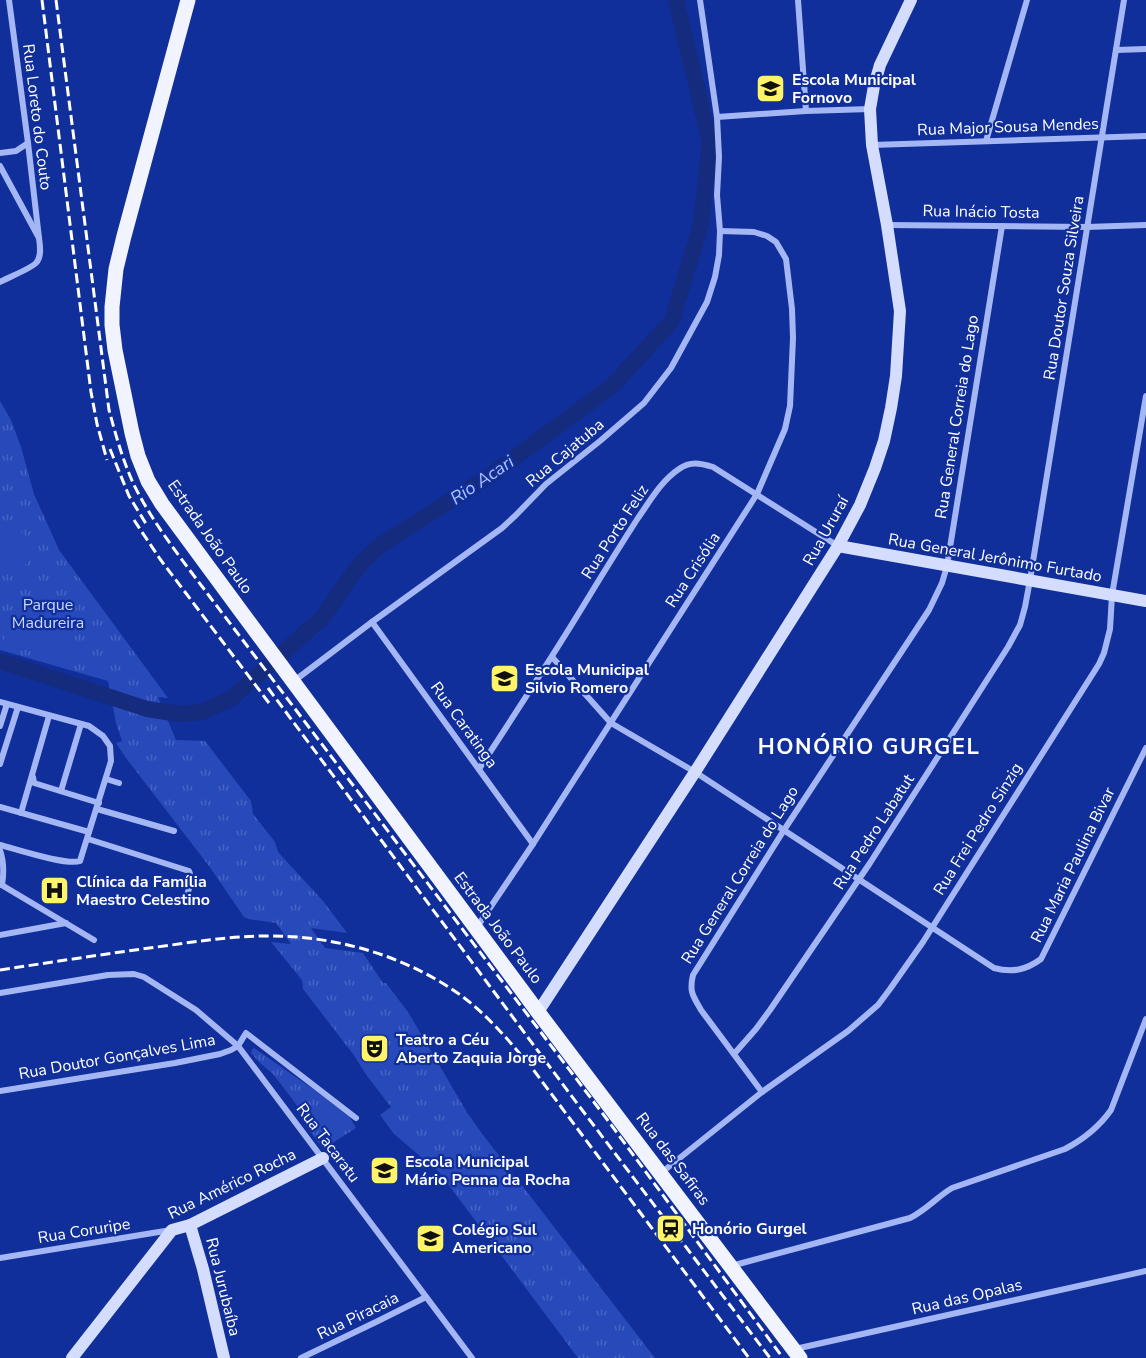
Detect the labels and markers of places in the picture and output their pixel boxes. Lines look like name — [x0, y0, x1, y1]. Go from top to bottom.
place label: Escola Municipal Fornovo — [792, 69, 916, 109]
school or university icon: Escola Municipal Fornovo — [755, 73, 787, 105]
place label: Escola Municipal Silvio Romero — [525, 659, 649, 699]
school or university icon: Escola Municipal Silvio Romero — [488, 663, 520, 695]
place label: Clínica da Família Maestro Celestino — [76, 871, 210, 911]
hospital icon: Clínica da Família Maestro Celestino — [39, 875, 71, 907]
place label: Teatro a Céu Aberto Zaquia Jorge — [396, 1029, 546, 1069]
theatre icon: Teatro a Céu Aberto Zaquia Jorge — [359, 1033, 391, 1065]
place label: Escola Municipal Mário Penna da Rocha — [405, 1151, 570, 1191]
school or university icon: Escola Municipal Mário Penna da Rocha — [368, 1155, 400, 1187]
station icon: Honório Gurgel — [655, 1213, 687, 1245]
place label: Honório Gurgel — [692, 1218, 807, 1240]
place label: Colégio Sul Americano — [452, 1219, 537, 1259]
school or university icon: Colégio Sul Americano — [415, 1223, 447, 1255]

